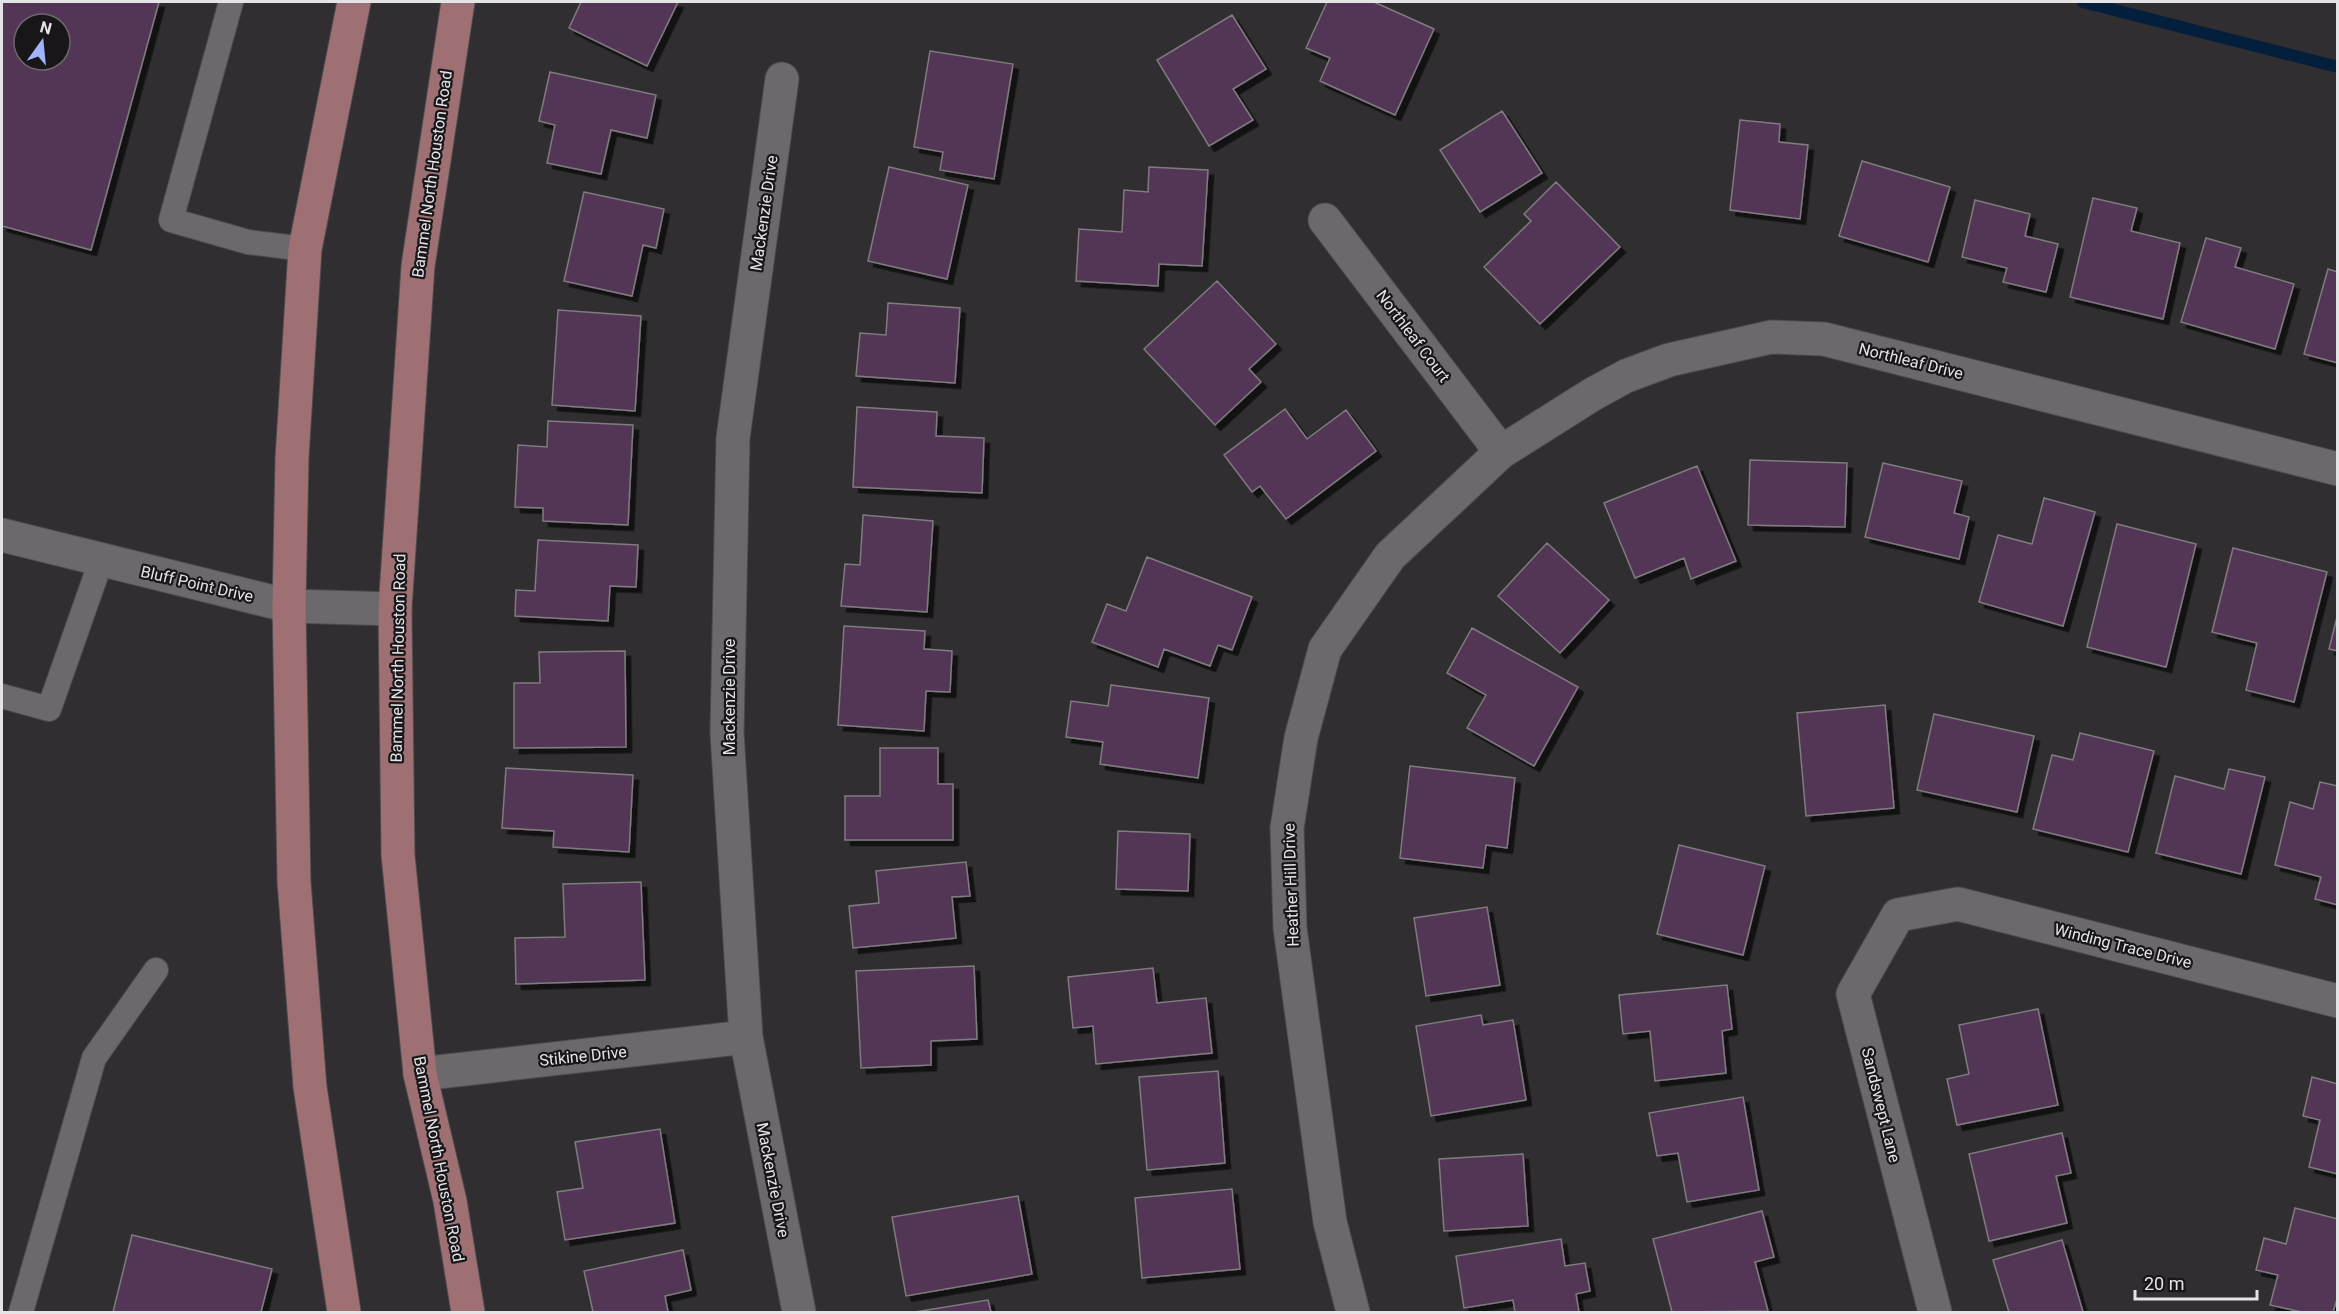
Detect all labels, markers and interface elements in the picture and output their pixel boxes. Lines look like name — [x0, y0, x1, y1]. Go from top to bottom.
north arrow — [12, 12, 72, 72]
text: N — [38, 17, 54, 39]
street label: Bammel North Houston Road — [408, 69, 456, 279]
street label: Mackenzie Drive — [746, 154, 782, 272]
street label: Northleaf Court — [1372, 286, 1454, 386]
street label: Northleaf Drive — [1857, 339, 1965, 383]
street label: Bammel North Houston Road — [387, 553, 409, 763]
street label: Bluff Point Drive — [139, 562, 255, 606]
street label: Mackenzie Drive — [720, 639, 739, 755]
street label: Heather Hill Drive — [1279, 823, 1303, 947]
street label: Winding Trace Drive — [2052, 920, 2194, 972]
street label: Stikine Drive — [538, 1042, 628, 1070]
street label: Sandswept Lane — [1858, 1046, 1904, 1164]
street label: Bammel North Houston Road — [410, 1055, 468, 1263]
street label: Mackenzie Drive — [753, 1121, 793, 1239]
scale bar — [2135, 1263, 2256, 1301]
text: 20 m — [2144, 1273, 2184, 1294]

